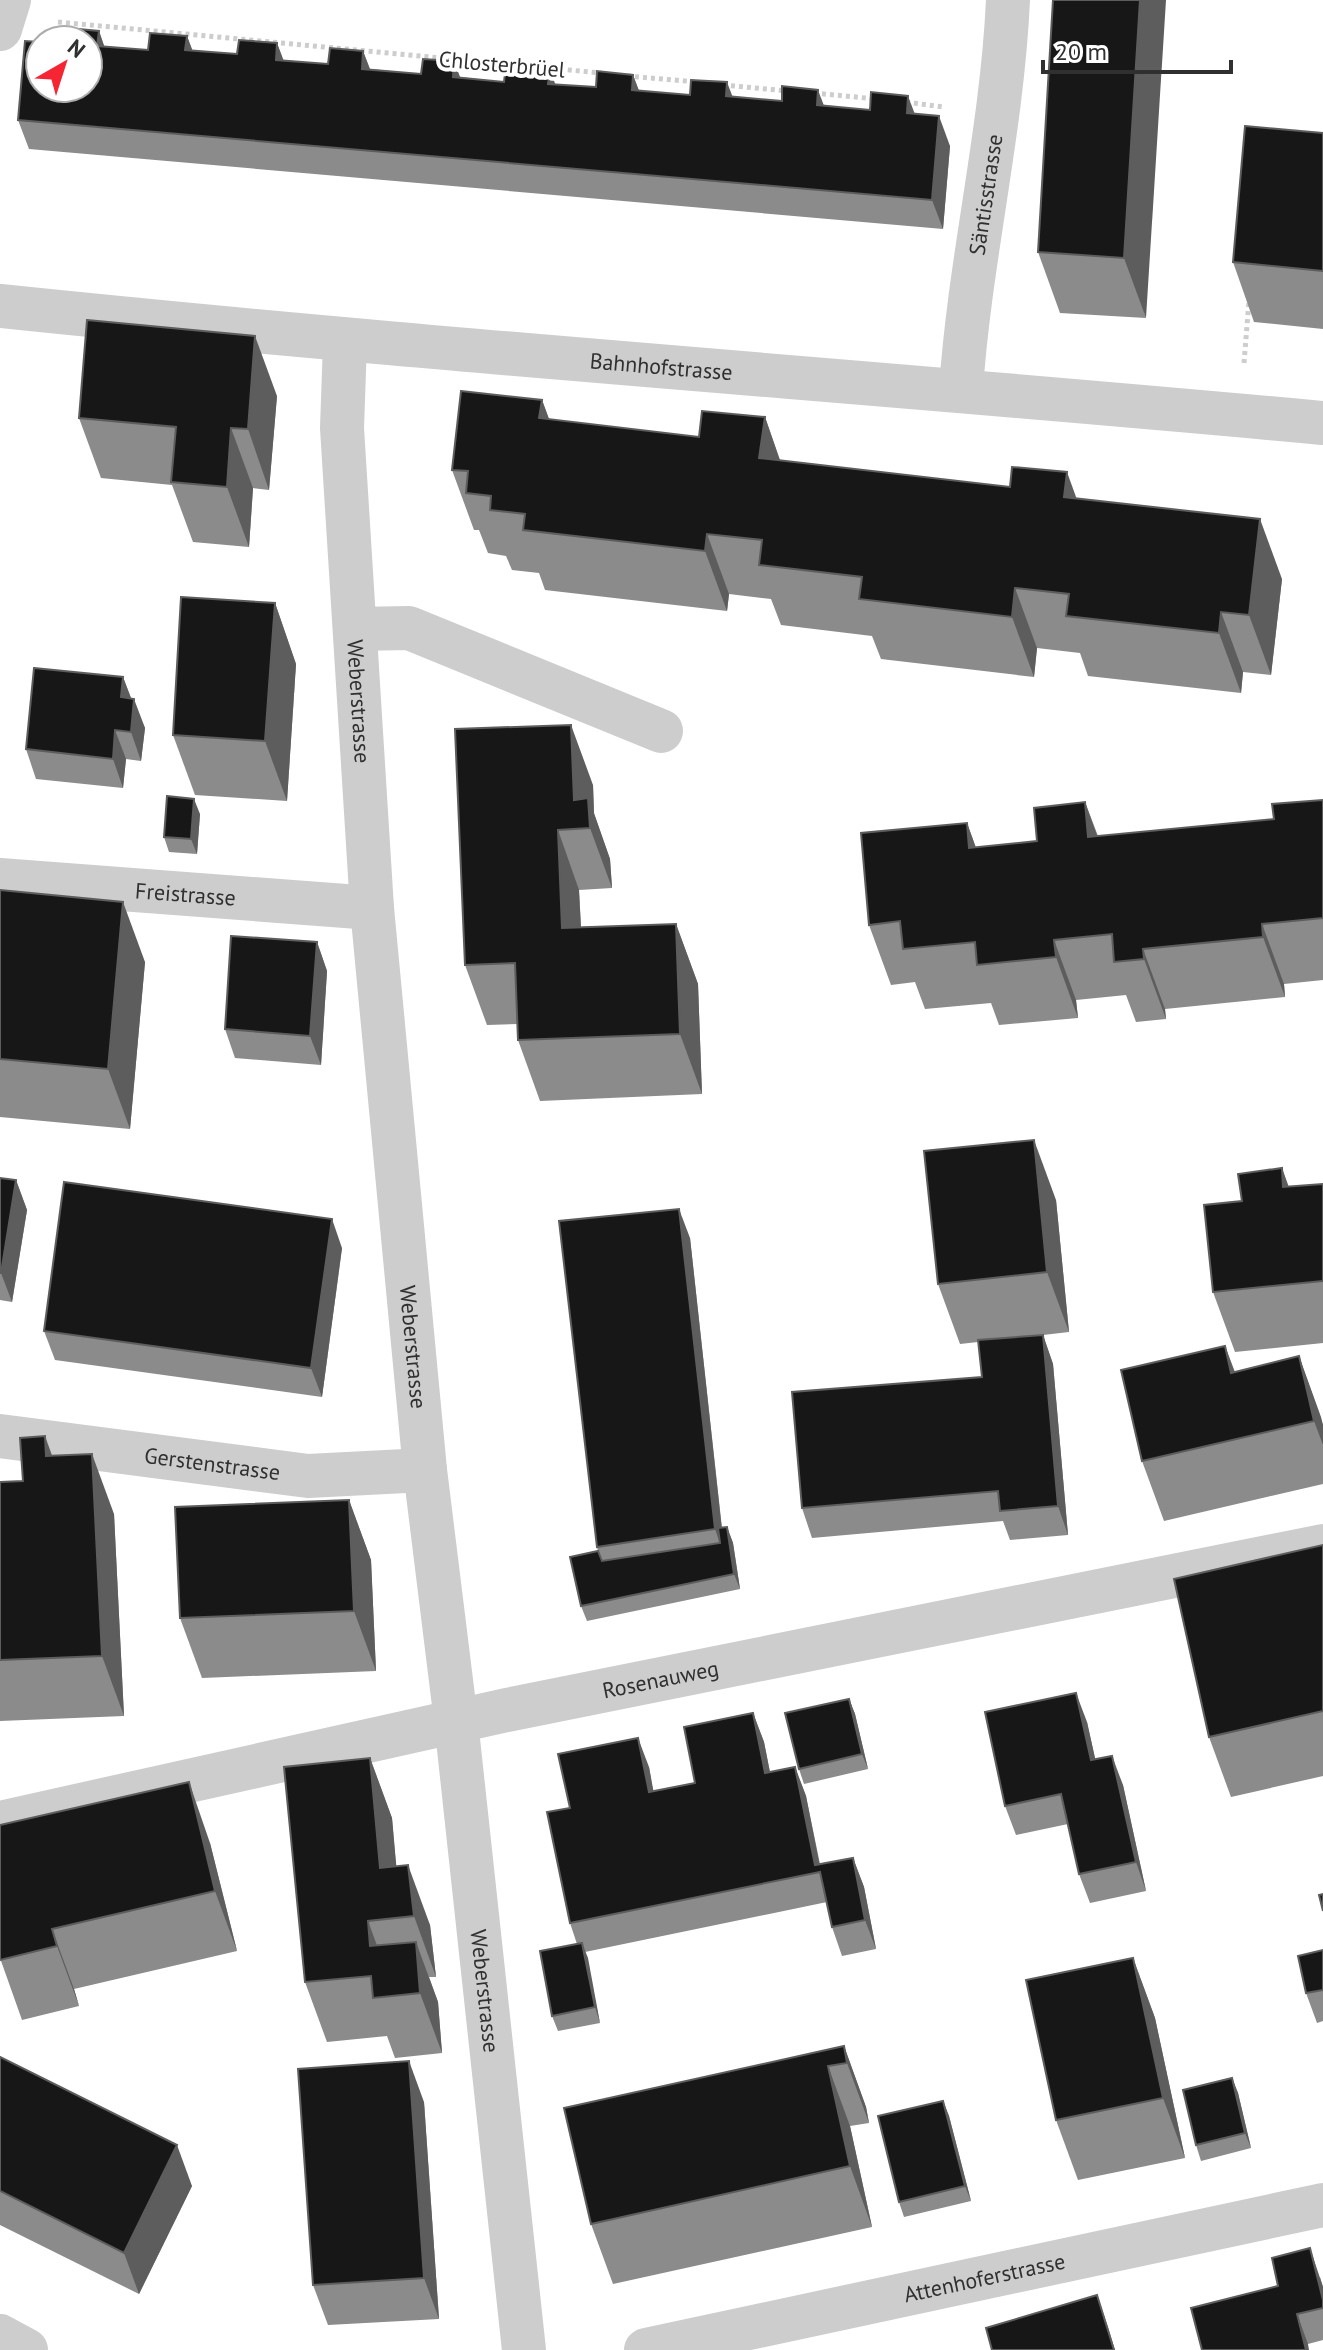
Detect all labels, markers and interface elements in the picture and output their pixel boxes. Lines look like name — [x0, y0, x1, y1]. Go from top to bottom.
north arrow — [24, 24, 104, 104]
scale bar — [1043, 24, 1231, 74]
text: N — [62, 33, 91, 64]
text: 20 m — [1055, 36, 1107, 67]
street label: Chlosterbrüel — [438, 45, 567, 84]
street label: Säntisstrasse — [963, 132, 1008, 257]
street label: Bahnhofstrasse — [589, 346, 734, 386]
street label: Weberstrasse — [341, 639, 377, 764]
street label: Freistrasse — [134, 876, 237, 912]
street label: Weberstrasse — [394, 1284, 433, 1410]
street label: Gerstenstrasse — [143, 1441, 282, 1486]
street label: Rosenauweg — [600, 1654, 721, 1704]
street label: Weberstrasse — [465, 1928, 506, 2054]
street label: Attenhoferstrasse — [901, 2247, 1068, 2308]

